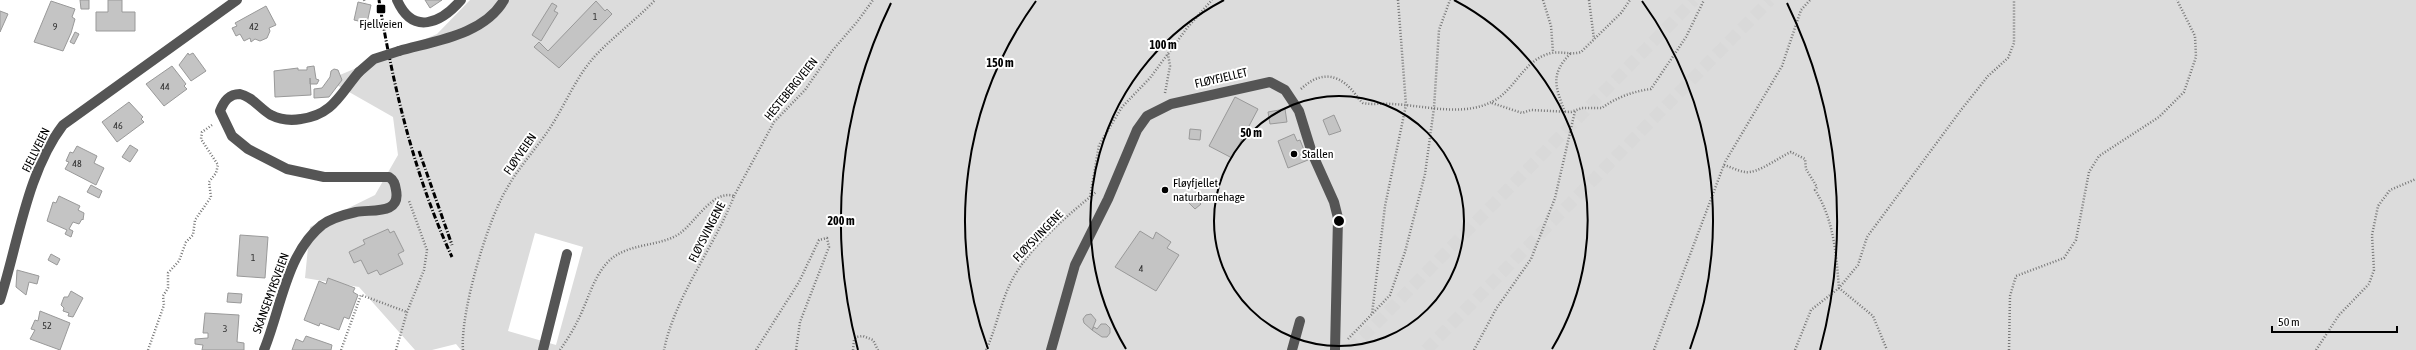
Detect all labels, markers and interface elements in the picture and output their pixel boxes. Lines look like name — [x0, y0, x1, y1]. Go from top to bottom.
marker: Fjellveien — [375, 3, 387, 15]
house number: 1 — [593, 11, 598, 22]
place label: Fjellveien — [359, 17, 403, 31]
house number: 9 — [53, 21, 58, 32]
house number: 42 — [249, 21, 259, 32]
text: 100 m — [1149, 38, 1177, 52]
street label: HESTEBERGVEIEN — [761, 55, 821, 123]
text: 150 m — [986, 56, 1014, 70]
street label: FLØYFJELLET — [1193, 65, 1250, 91]
house number: 44 — [160, 81, 170, 92]
house number: 46 — [113, 120, 123, 131]
street label: FJELLVEIEN — [19, 125, 53, 175]
text: 50 m — [1240, 126, 1262, 140]
street label: FLØYVEIEN — [501, 131, 539, 177]
place label: Stallen — [1302, 147, 1334, 161]
marker: Stallen — [1289, 149, 1299, 159]
house number: 48 — [72, 158, 82, 169]
place label: Fløyfjellet naturbarnehage — [1173, 176, 1245, 204]
marker: Fløyfjellet naturbarnehage — [1160, 185, 1170, 195]
street label: FLØYSVINGENE — [686, 199, 728, 265]
street label: FLØYSVINGENE — [1010, 207, 1066, 265]
text: 200 m — [827, 214, 855, 228]
centre of rings — [1332, 214, 1346, 228]
street label: SKANSEMYRSVEIEN — [250, 251, 292, 335]
house number: 1 — [251, 252, 256, 263]
house number: 4 — [1139, 263, 1144, 274]
scale bar — [2272, 308, 2397, 334]
text: 50 m — [2278, 315, 2300, 329]
house number: 52 — [42, 320, 52, 331]
house number: 3 — [223, 323, 228, 334]

